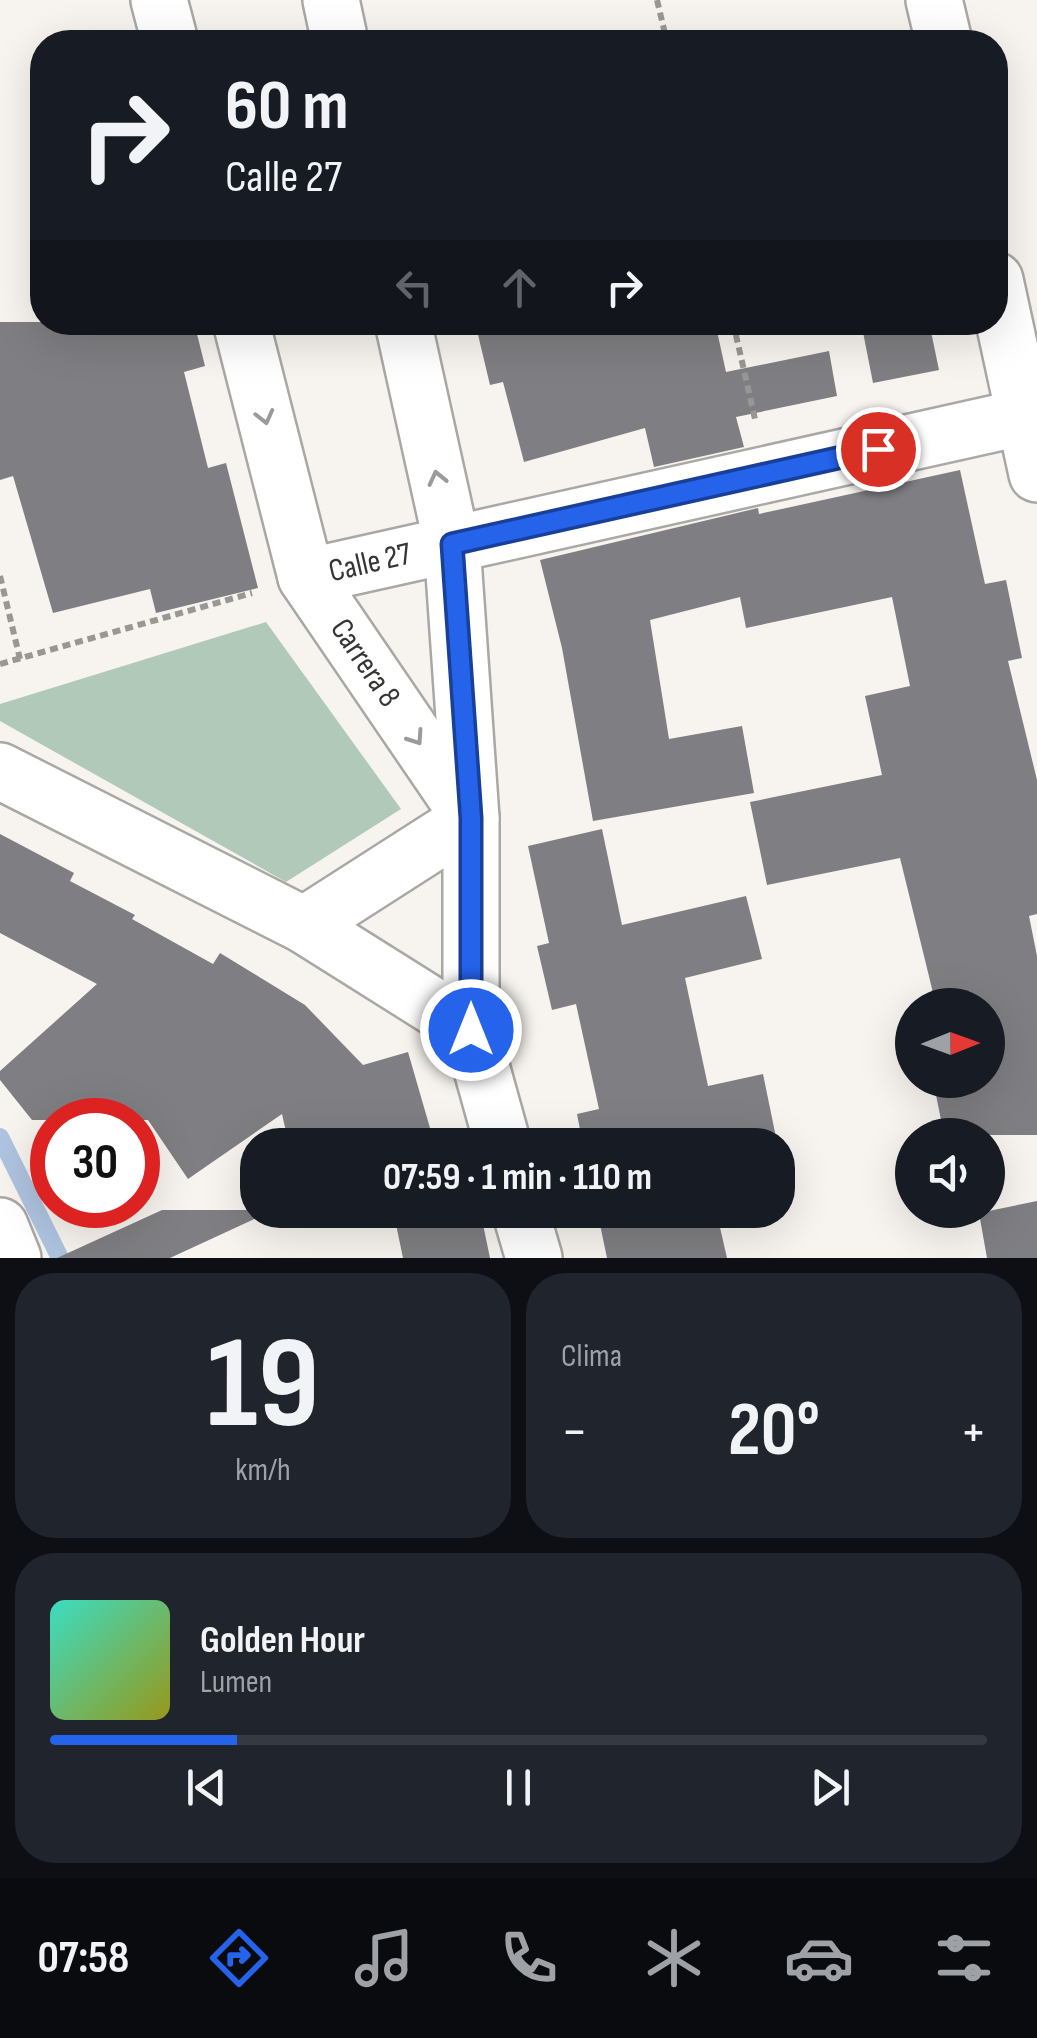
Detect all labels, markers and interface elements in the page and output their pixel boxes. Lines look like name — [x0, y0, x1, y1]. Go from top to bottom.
text: 60 m — [225, 65, 349, 149]
icon: right — [60, 70, 190, 200]
text: Calle 27 — [225, 150, 342, 205]
icon: left — [387, 260, 442, 315]
icon: ahead — [492, 260, 547, 315]
icon: right — [597, 260, 652, 315]
pin — [836, 407, 921, 492]
one-way arrow — [254, 408, 275, 425]
icon: arrive — [851, 422, 906, 477]
one-way arrow — [428, 470, 449, 487]
street label: Calle 27 — [325, 535, 415, 591]
street label: Carrera 8 — [321, 611, 409, 715]
one-way arrow — [404, 726, 422, 745]
position arrow — [419, 978, 523, 1082]
north arrow — [895, 988, 1005, 1098]
map controls — [895, 988, 1005, 1228]
speed limit sign: 30 — [30, 1098, 160, 1228]
button: sound — [895, 1118, 1005, 1228]
text: 07:59 · 1 min · 110 m — [383, 1155, 652, 1200]
text: 19 — [207, 1308, 319, 1464]
text: Clima — [561, 1337, 622, 1376]
text: 20° — [728, 1386, 820, 1477]
text: − — [561, 1399, 588, 1466]
text: + — [960, 1399, 987, 1466]
text: km/h — [235, 1451, 291, 1490]
text: Golden Hour — [200, 1618, 365, 1663]
text: Lumen — [200, 1663, 272, 1702]
icon: previous — [179, 1760, 234, 1815]
icon: pause — [491, 1760, 546, 1815]
icon: next — [803, 1760, 858, 1815]
icon: directions — [204, 1923, 274, 1993]
icon: music — [349, 1923, 419, 1993]
icon: phone — [494, 1923, 564, 1993]
icon: climate — [639, 1923, 709, 1993]
icon: car — [784, 1923, 854, 1993]
icon: filters — [929, 1923, 999, 1993]
text: 07:58 — [38, 1931, 129, 1986]

